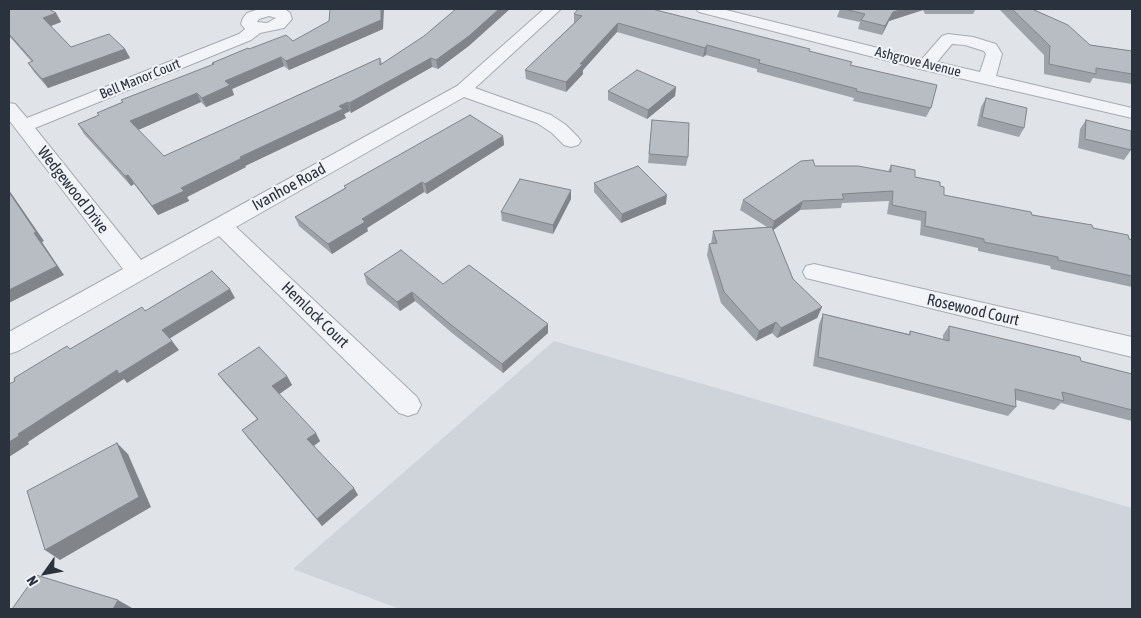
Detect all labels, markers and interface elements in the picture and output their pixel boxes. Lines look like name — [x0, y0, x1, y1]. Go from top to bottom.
street label: Ashgrove Avenue — [873, 43, 963, 81]
street label: Bell Manor Court — [97, 55, 183, 103]
street label: Wedgewood Drive — [33, 143, 113, 237]
street label: Ivanhoe Road — [249, 159, 329, 215]
street label: Hemlock Court — [277, 278, 353, 352]
street label: Rosewood Court — [925, 290, 1021, 330]
north arrow — [20, 548, 70, 598]
text: N — [23, 573, 41, 589]

